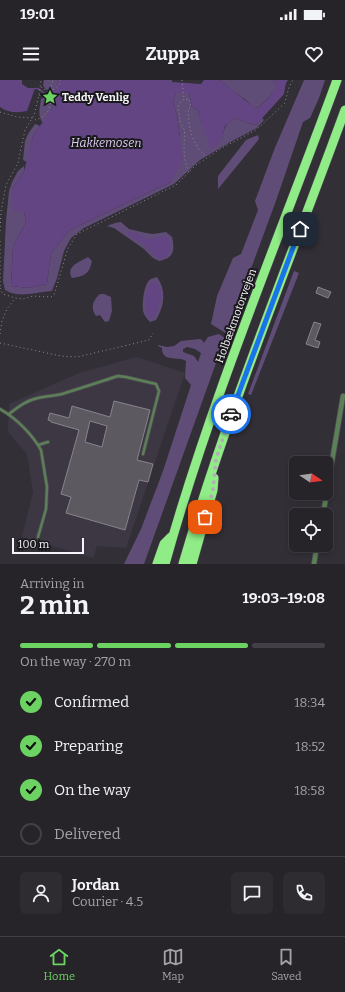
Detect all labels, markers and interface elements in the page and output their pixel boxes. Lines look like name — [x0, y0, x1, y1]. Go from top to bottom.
text: 19:01 — [20, 5, 55, 23]
icon: menu — [20, 43, 42, 65]
text: Zuppa — [145, 43, 200, 65]
icon: heart — [303, 43, 325, 65]
place icon: Teddy Venlig — [41, 88, 59, 106]
place label: Teddy Venlig — [62, 91, 130, 104]
water label: Hakkemosen — [70, 136, 142, 150]
pin — [283, 212, 317, 246]
icon: home — [289, 218, 311, 240]
street label: Holbækmotorvejen — [213, 267, 259, 365]
courier — [211, 394, 251, 434]
icon: car — [220, 403, 242, 425]
north arrow — [289, 456, 333, 500]
map controls — [289, 456, 333, 552]
pin — [188, 500, 222, 534]
icon: bag — [194, 506, 216, 528]
button: locate — [289, 508, 333, 552]
scale bar — [12, 536, 84, 555]
text: 100 m — [18, 538, 49, 551]
text: Arriving in — [20, 576, 85, 591]
text: 19:03–19:08 — [242, 589, 325, 607]
text: 2 min — [20, 590, 89, 621]
text: On the way · 270 m — [20, 654, 131, 669]
icon: check — [20, 691, 42, 713]
text: Confirmed — [54, 693, 129, 711]
text: 18:34 — [294, 695, 325, 710]
icon: check — [20, 735, 42, 757]
text: Preparing — [54, 737, 123, 755]
text: 18:52 — [295, 739, 325, 754]
icon: check — [20, 779, 42, 801]
text: On the way — [54, 781, 131, 799]
text: 18:58 — [294, 783, 325, 798]
text: Delivered — [54, 825, 121, 843]
button: person — [20, 872, 62, 914]
button: chat — [231, 872, 273, 914]
button: phone — [283, 872, 325, 914]
text: Jordan — [72, 876, 119, 894]
text: Courier · 4.5 — [72, 894, 143, 909]
tab: Home — [44, 946, 75, 983]
tab: Map — [162, 946, 184, 983]
tab: Saved — [271, 946, 301, 983]

